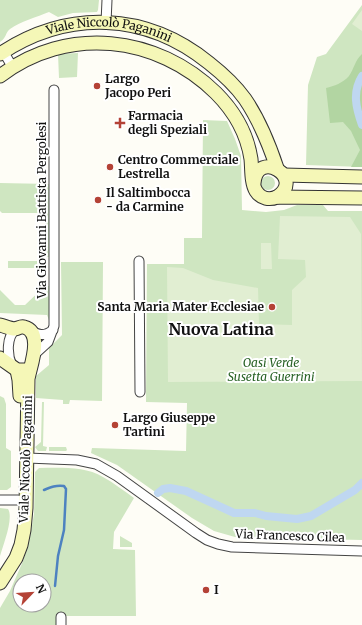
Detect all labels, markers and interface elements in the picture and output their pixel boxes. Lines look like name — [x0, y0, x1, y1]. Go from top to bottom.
street label: Viale Niccolò Paganini — [43, 14, 175, 45]
place label: Largo Jacopo Peri — [104, 71, 171, 100]
marker: Largo Jacopo Peri — [92, 81, 102, 91]
place label: Farmacia degli Speziali — [128, 108, 207, 137]
marker: Farmacia degli Speziali — [115, 118, 125, 128]
street label: Via Giovanni Battista Pergolesi — [34, 121, 49, 299]
place label: Centro Commerciale Lestrella — [118, 152, 239, 181]
marker: Centro Commerciale Lestrella — [105, 162, 115, 172]
place label: Il Saltimbocca - da Carmine — [106, 185, 191, 214]
marker: Il Saltimbocca - da Carmine — [93, 195, 103, 205]
place label: Santa Maria Mater Ecclesiae — [97, 299, 265, 314]
marker: Santa Maria Mater Ecclesiae — [267, 302, 277, 312]
district label: Nuova Latina — [168, 319, 274, 339]
park label: Oasi Verde Susetta Guerrini — [227, 355, 315, 384]
street label: Viale Niccolò Paganini — [16, 395, 35, 524]
place label: Largo Giuseppe Tartini — [123, 410, 216, 439]
marker: Largo Giuseppe Tartini — [110, 420, 120, 430]
street label: Via Francesco Cilea — [234, 526, 346, 545]
north arrow — [12, 573, 52, 613]
text: N — [33, 582, 49, 596]
place label: I — [214, 582, 219, 597]
marker: I — [201, 585, 211, 595]

